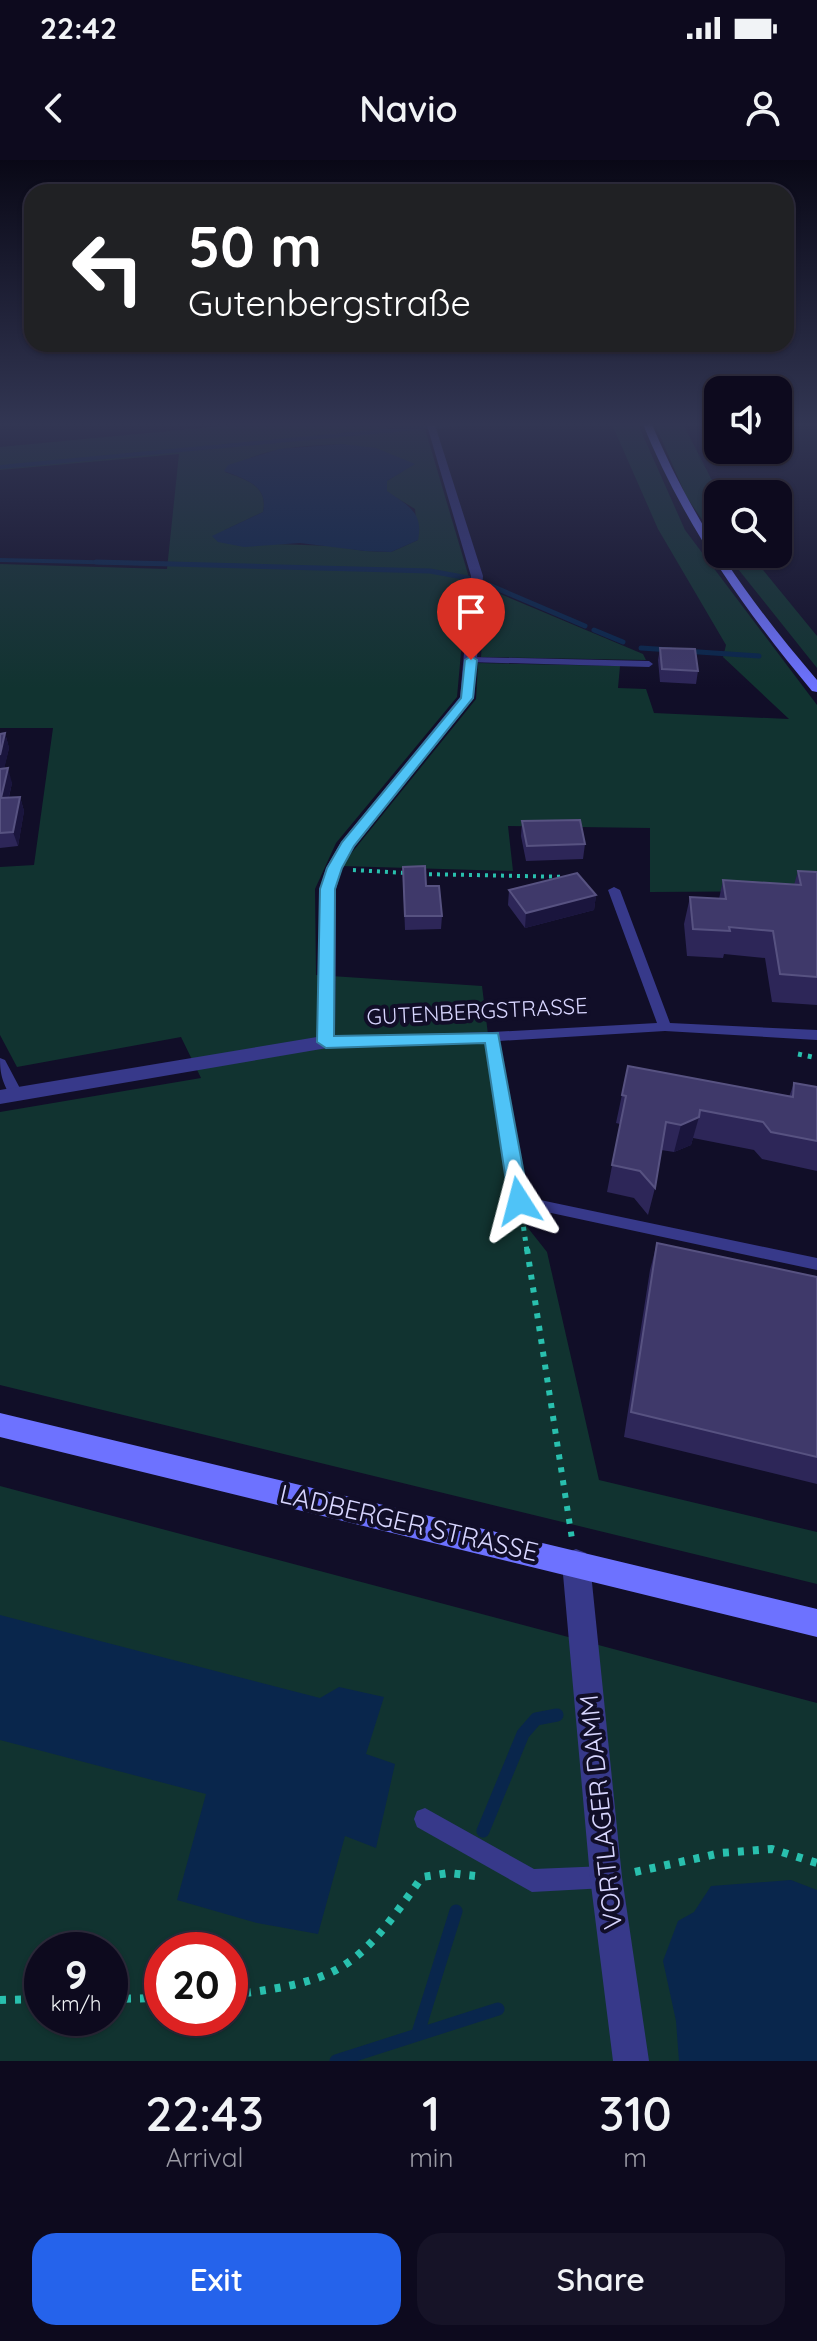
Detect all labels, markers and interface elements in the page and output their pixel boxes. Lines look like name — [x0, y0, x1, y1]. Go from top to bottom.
text: 22:42 — [40, 9, 117, 47]
icon: back — [32, 86, 76, 130]
text: Navio — [359, 86, 458, 131]
icon: person — [741, 86, 785, 130]
text: 50 m — [188, 211, 322, 281]
icon: left — [56, 216, 160, 320]
text: Gutenbergstraße — [188, 280, 471, 325]
map controls — [704, 376, 792, 568]
button: sound — [704, 376, 792, 464]
button: search — [704, 480, 792, 568]
pin — [437, 578, 505, 660]
icon: arrive — [449, 590, 493, 634]
street label: GUTENBERGSTRASSE — [366, 991, 588, 1031]
position arrow — [477, 1159, 561, 1243]
street label: LADBERGER STRASSE — [277, 1477, 541, 1568]
street label: VORTLAGER DAMM — [572, 1693, 629, 1931]
speed limit sign: 20 — [144, 1932, 248, 2036]
text: 9 — [65, 1949, 87, 1999]
text: km/h — [51, 1991, 101, 2016]
text: 22:43 — [145, 2083, 264, 2143]
text: 1 — [422, 2083, 440, 2143]
text: 310 — [599, 2083, 672, 2143]
text: Arrival — [166, 2141, 243, 2174]
text: min — [409, 2141, 453, 2174]
text: m — [623, 2141, 647, 2174]
button: Exit — [32, 2233, 401, 2325]
button: Share — [417, 2233, 785, 2325]

